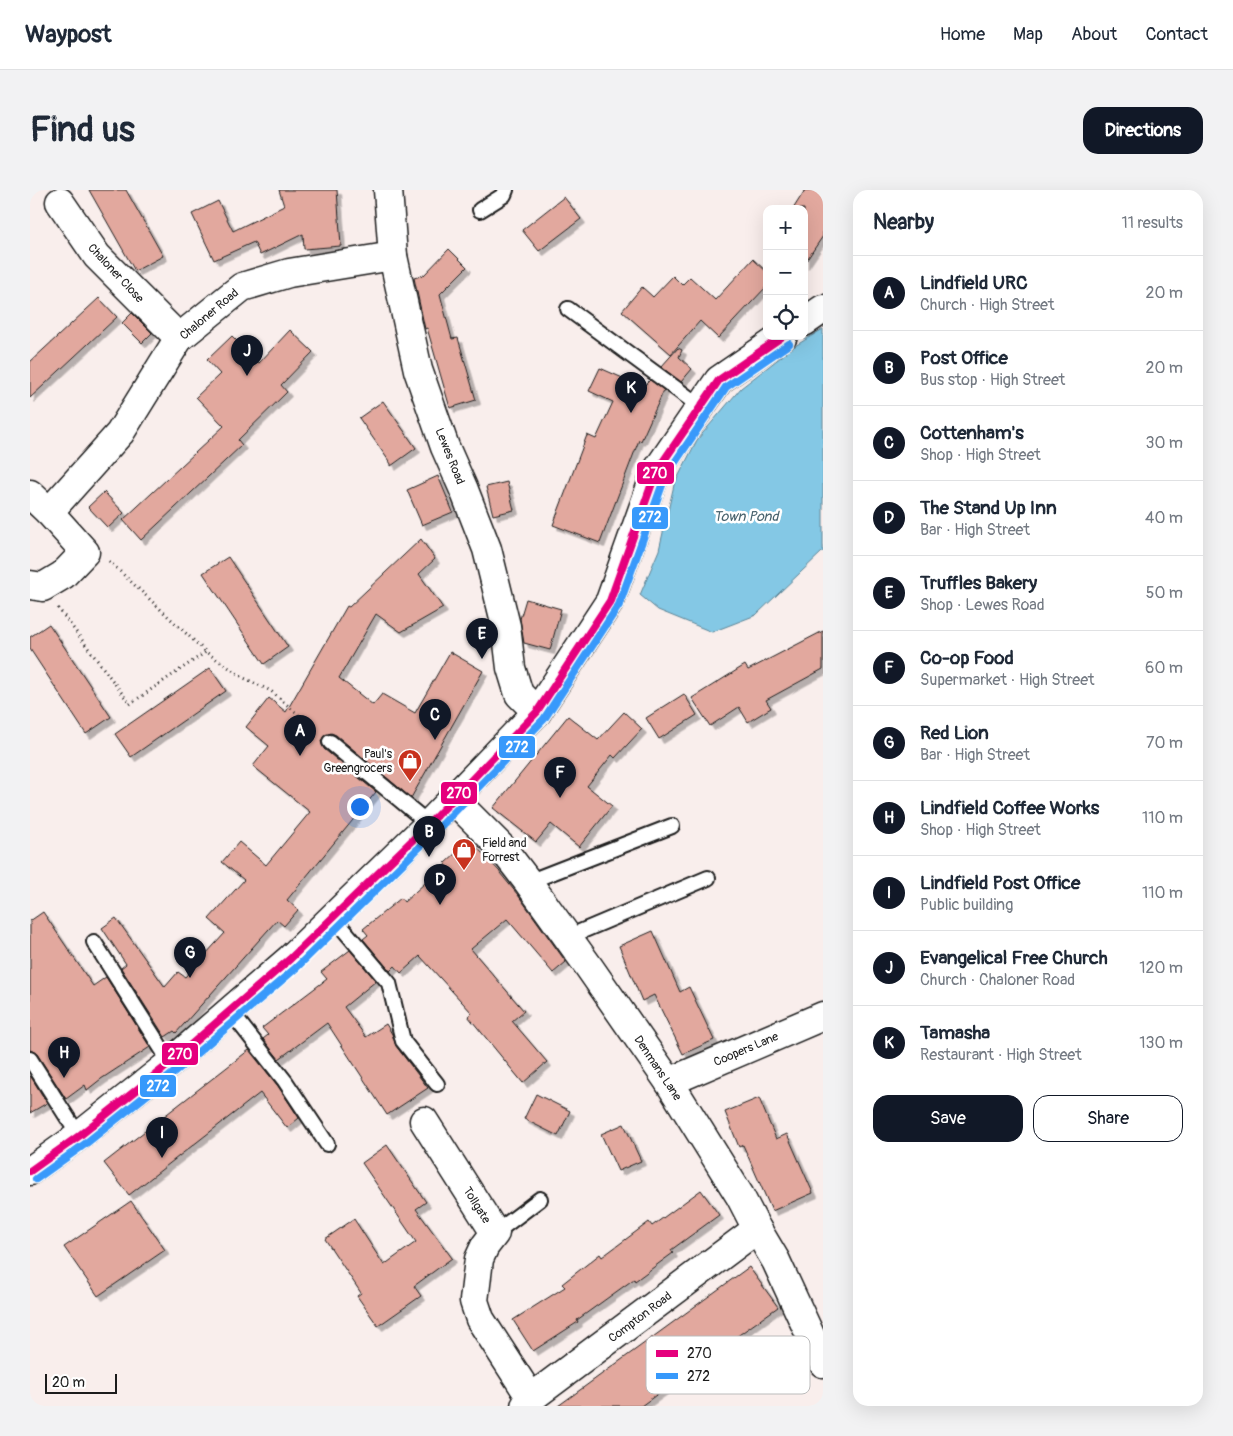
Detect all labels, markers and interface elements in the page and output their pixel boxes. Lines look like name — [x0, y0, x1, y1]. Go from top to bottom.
text: Waypost — [25, 20, 112, 49]
text: Home — [940, 23, 985, 46]
text: Map — [1013, 23, 1043, 46]
text: About — [1071, 23, 1117, 46]
text: Contact — [1145, 23, 1208, 46]
button: Directions — [1083, 107, 1203, 154]
text: Find us — [30, 108, 135, 152]
map controls — [763, 205, 808, 340]
button: + — [763, 205, 808, 250]
text: Nearby — [873, 209, 934, 236]
text: 11 results — [1121, 213, 1183, 233]
street label: Chaloner Close — [84, 241, 147, 306]
button: − — [763, 250, 808, 295]
text: Lindfield URC — [920, 271, 1028, 295]
text: A — [884, 283, 894, 303]
text: 20 m — [1145, 283, 1183, 303]
street label: Chaloner Road — [177, 285, 242, 343]
button: locate — [763, 295, 808, 340]
text: Church · High Street — [920, 295, 1054, 315]
pin: J — [231, 335, 263, 376]
text: Post Office — [920, 346, 1008, 370]
text: B — [884, 358, 894, 378]
text: 20 m — [1145, 358, 1183, 378]
text: Bus stop · High Street — [920, 370, 1065, 390]
pin: K — [615, 372, 647, 413]
text: Cottenham's — [920, 421, 1024, 445]
street label: Lewes Road — [431, 426, 468, 487]
text: C — [884, 433, 894, 453]
text: 30 m — [1145, 433, 1183, 453]
text: Shop · High Street — [920, 445, 1041, 465]
line badge: 270 — [636, 461, 675, 485]
text: 270 — [643, 465, 668, 482]
text: The Stand Up Inn — [920, 496, 1057, 520]
line badge: 272 — [631, 506, 669, 530]
water label: Town Pond — [714, 508, 781, 525]
text: D — [884, 508, 894, 528]
text: 40 m — [1145, 508, 1183, 528]
text: 272 — [638, 509, 662, 526]
text: Bar · High Street — [920, 520, 1030, 540]
text: Truffles Bakery — [920, 571, 1037, 595]
text: E — [885, 583, 893, 603]
text: 50 m — [1146, 583, 1183, 603]
text: Shop · Lewes Road — [920, 595, 1045, 615]
pin: E — [466, 618, 498, 659]
text: Co-op Food — [920, 646, 1014, 670]
text: F — [884, 658, 894, 678]
text: 60 m — [1145, 658, 1183, 678]
text: Supermarket · High Street — [920, 670, 1095, 690]
pin: C — [419, 699, 451, 740]
pin: A — [284, 715, 316, 756]
text: Red Lion — [920, 721, 989, 745]
text: G — [884, 733, 894, 753]
text: 70 m — [1146, 733, 1183, 753]
line badge: 272 — [498, 735, 536, 759]
text: 272 — [505, 739, 529, 756]
text: Bar · High Street — [920, 745, 1030, 765]
place label: Paul's Greengrocers — [323, 747, 393, 776]
shop icon: Paul's Greengrocers — [397, 748, 423, 782]
pin: F — [544, 757, 576, 798]
line badge: 270 — [440, 781, 478, 805]
text: 270 — [447, 785, 472, 802]
your location — [347, 794, 373, 820]
text: Lindfield Coffee Works — [920, 796, 1099, 820]
text: H — [884, 808, 894, 828]
text: 110 m — [1142, 808, 1183, 828]
pin: B — [413, 816, 445, 857]
text: Shop · High Street — [920, 820, 1041, 840]
place label: Field and Forrest — [482, 836, 527, 865]
shop icon: Field and Forrest — [451, 837, 477, 871]
pin: D — [424, 864, 456, 905]
text: Lindfield Post Office — [920, 871, 1080, 895]
text: I — [887, 883, 891, 903]
text: 110 m — [1142, 883, 1183, 903]
text: Public building — [920, 895, 1013, 915]
pin: G — [174, 937, 206, 978]
text: Evangelical Free Church — [920, 946, 1108, 970]
text: J — [885, 958, 893, 978]
text: 120 m — [1139, 958, 1183, 978]
text: Church · Chaloner Road — [920, 970, 1075, 990]
text: Tamasha — [920, 1021, 990, 1045]
street label: Coopers Lane — [712, 1029, 781, 1070]
street label: Denmans Lane — [630, 1033, 685, 1104]
text: K — [884, 1033, 894, 1053]
text: 130 m — [1139, 1033, 1183, 1053]
pin: H — [48, 1037, 80, 1078]
line badge: 270 — [161, 1042, 199, 1066]
text: Restaurant · High Street — [920, 1045, 1082, 1065]
text: 270 — [168, 1046, 193, 1063]
line badge: 272 — [139, 1074, 177, 1098]
text: 272 — [146, 1078, 170, 1095]
button: Save — [873, 1095, 1023, 1142]
button: Share — [1033, 1095, 1183, 1142]
pin: I — [146, 1117, 178, 1158]
street label: Tollgate — [460, 1184, 494, 1226]
street label: Compton Road — [606, 1289, 675, 1346]
legend — [646, 1336, 810, 1394]
text: 270 — [687, 1345, 712, 1362]
text: 272 — [687, 1368, 710, 1385]
scale bar — [45, 1371, 118, 1394]
text: 20 m — [52, 1374, 85, 1391]

